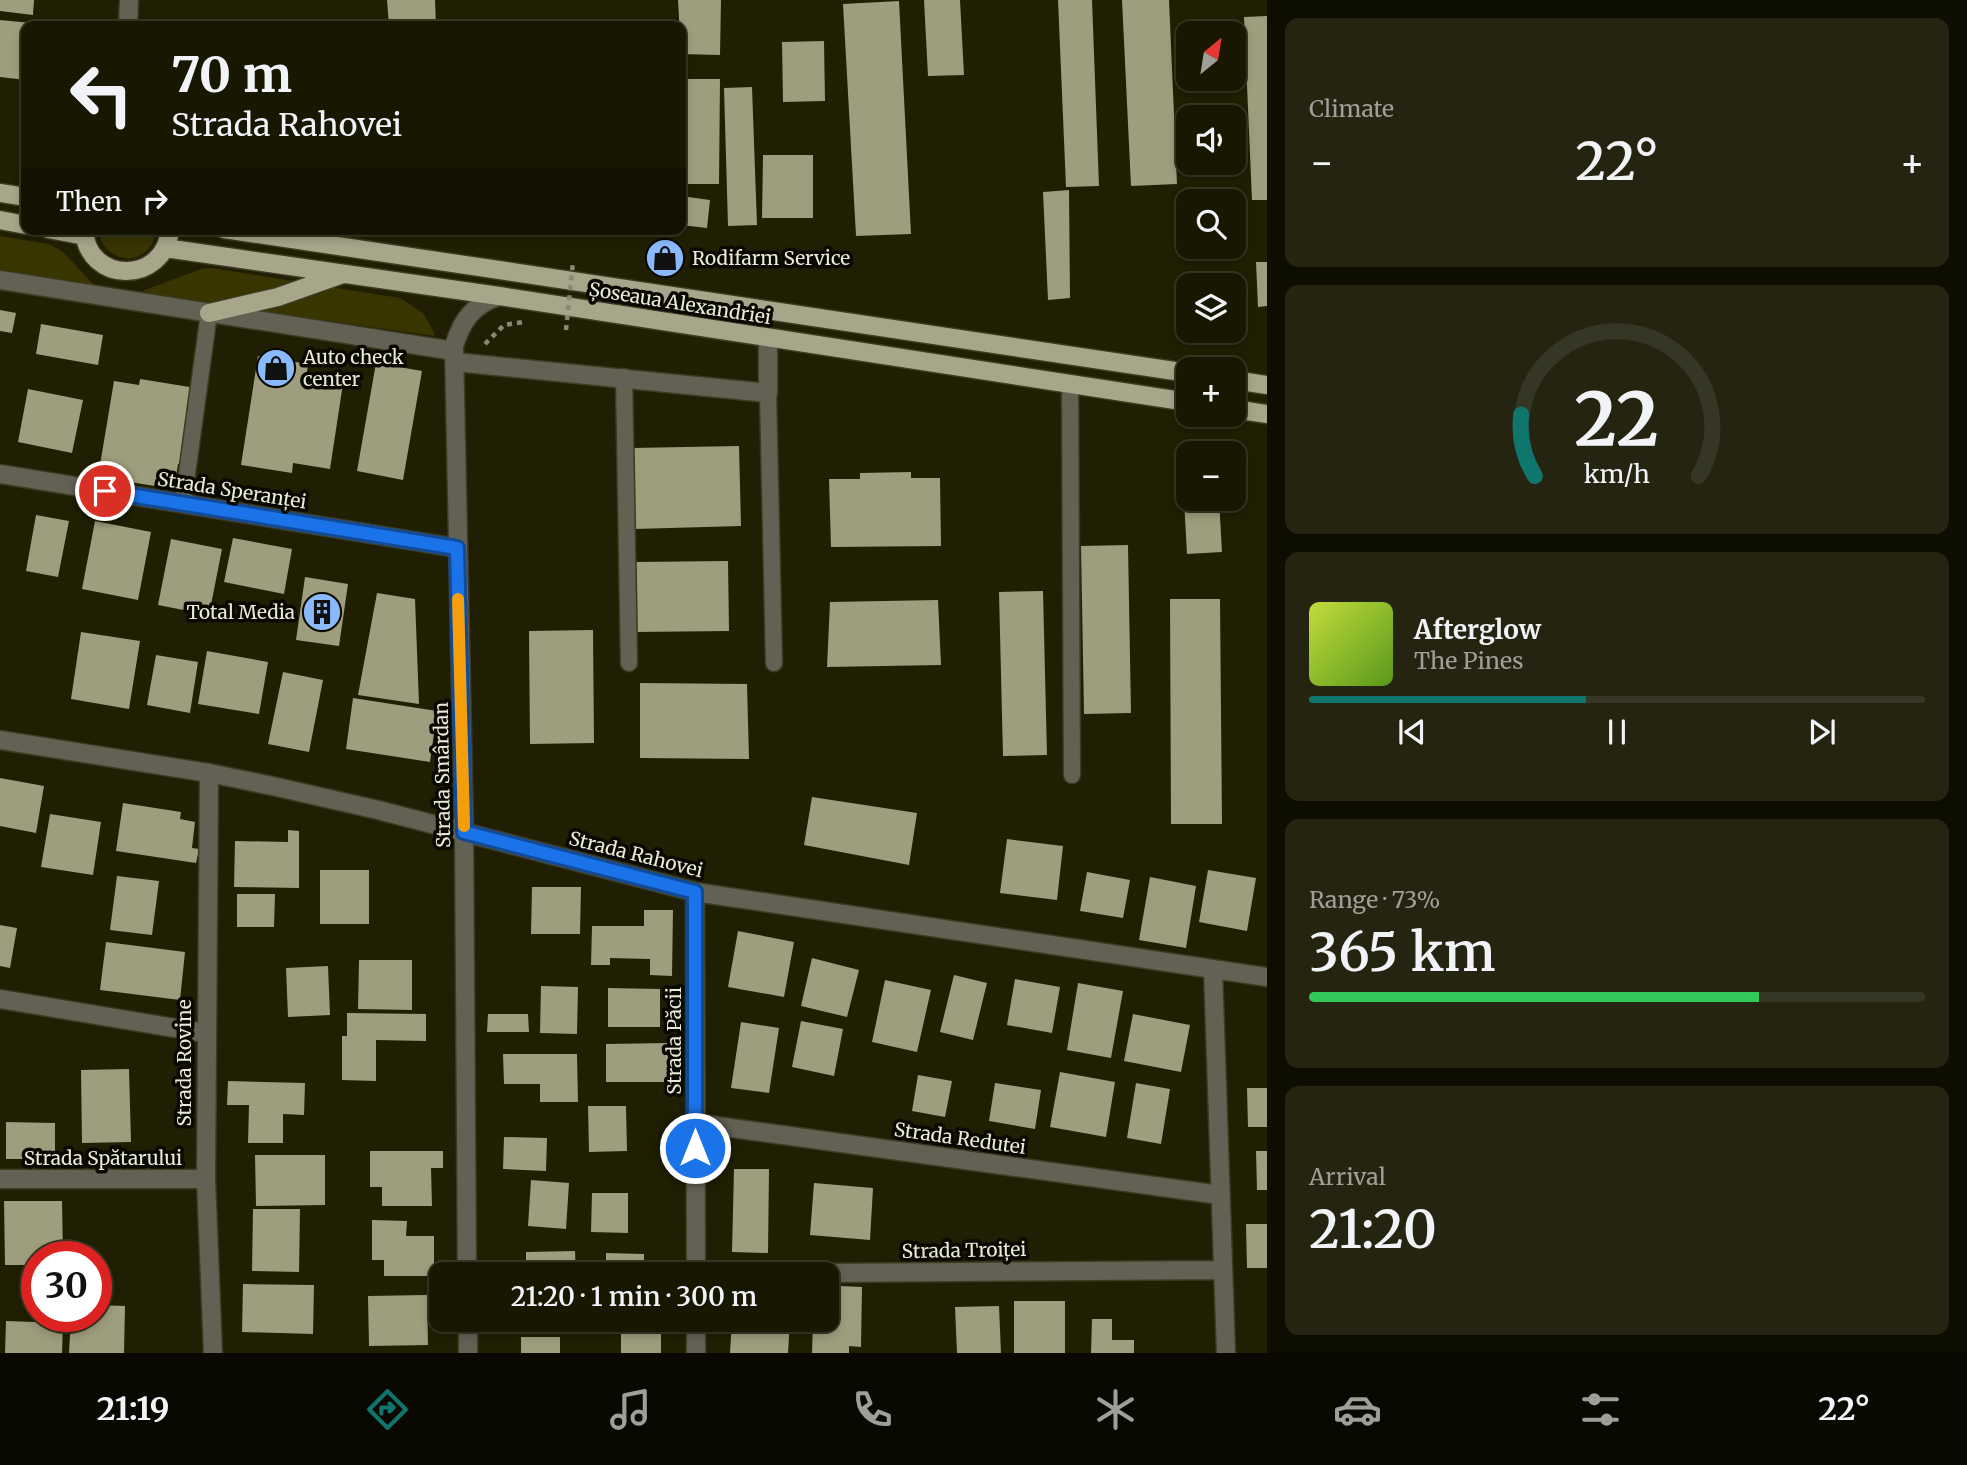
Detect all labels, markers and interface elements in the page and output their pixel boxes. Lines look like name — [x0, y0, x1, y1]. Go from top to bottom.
north arrow — [1176, 21, 1246, 91]
map controls — [1176, 21, 1246, 511]
text: 70 m — [171, 44, 292, 105]
icon: left — [56, 49, 147, 140]
text: Climate — [1309, 94, 1394, 123]
text: Strada Rahovei — [171, 105, 402, 145]
button: sound — [1176, 105, 1246, 175]
text: 22° — [1575, 129, 1659, 194]
text: − — [1309, 139, 1334, 186]
text: + — [1900, 139, 1925, 186]
icon: right — [136, 182, 174, 220]
text: Then — [56, 185, 122, 218]
button: search — [1176, 189, 1246, 259]
shop icon: Rodifarm Service — [644, 237, 686, 279]
place label: Rodifarm Service — [692, 246, 850, 270]
button: layers — [1176, 273, 1246, 343]
street label: Șoseaua Alexandriei — [587, 277, 773, 330]
place label: Auto check center — [302, 345, 404, 391]
shop icon: Auto check center — [255, 347, 297, 389]
button: + — [1176, 357, 1246, 427]
text: 22 — [1575, 374, 1659, 466]
button: − — [1176, 441, 1246, 511]
text: km/h — [1584, 457, 1650, 489]
pin — [75, 461, 135, 521]
street label: Strada Speranței — [156, 466, 308, 515]
icon: arrive — [86, 472, 124, 510]
building icon: Total Media — [301, 591, 343, 633]
place label: Total Media — [186, 600, 295, 624]
text: Afterglow — [1414, 613, 1541, 646]
text: The Pines — [1414, 646, 1524, 675]
street label: Strada Smârdan — [429, 701, 455, 848]
icon: previous — [1393, 713, 1431, 751]
icon: pause — [1598, 713, 1636, 751]
icon: next — [1803, 713, 1841, 751]
street label: Strada Rahovei — [567, 826, 705, 882]
text: Range · 73% — [1309, 885, 1440, 914]
text: 365 km — [1309, 920, 1496, 985]
street label: Strada Păcii — [662, 987, 686, 1095]
street label: Strada Rovine — [172, 999, 196, 1127]
position arrow — [658, 1111, 732, 1185]
street label: Strada Redutei — [892, 1117, 1028, 1159]
street label: Strada Spătarului — [24, 1146, 182, 1170]
text: Arrival — [1309, 1162, 1386, 1191]
text: 21:20 — [1309, 1197, 1437, 1262]
street label: Strada Troiței — [901, 1237, 1027, 1264]
speed limit sign: 30 — [21, 1241, 112, 1332]
text: 21:20 · 1 min · 300 m — [511, 1280, 757, 1313]
icon: directions — [363, 1385, 412, 1434]
icon: music — [606, 1385, 655, 1434]
icon: phone — [848, 1385, 897, 1434]
icon: climate — [1091, 1385, 1140, 1434]
icon: car — [1333, 1385, 1382, 1434]
icon: filters — [1576, 1385, 1625, 1434]
text: 21:19 — [97, 1389, 169, 1429]
text: 22° — [1818, 1389, 1870, 1429]

